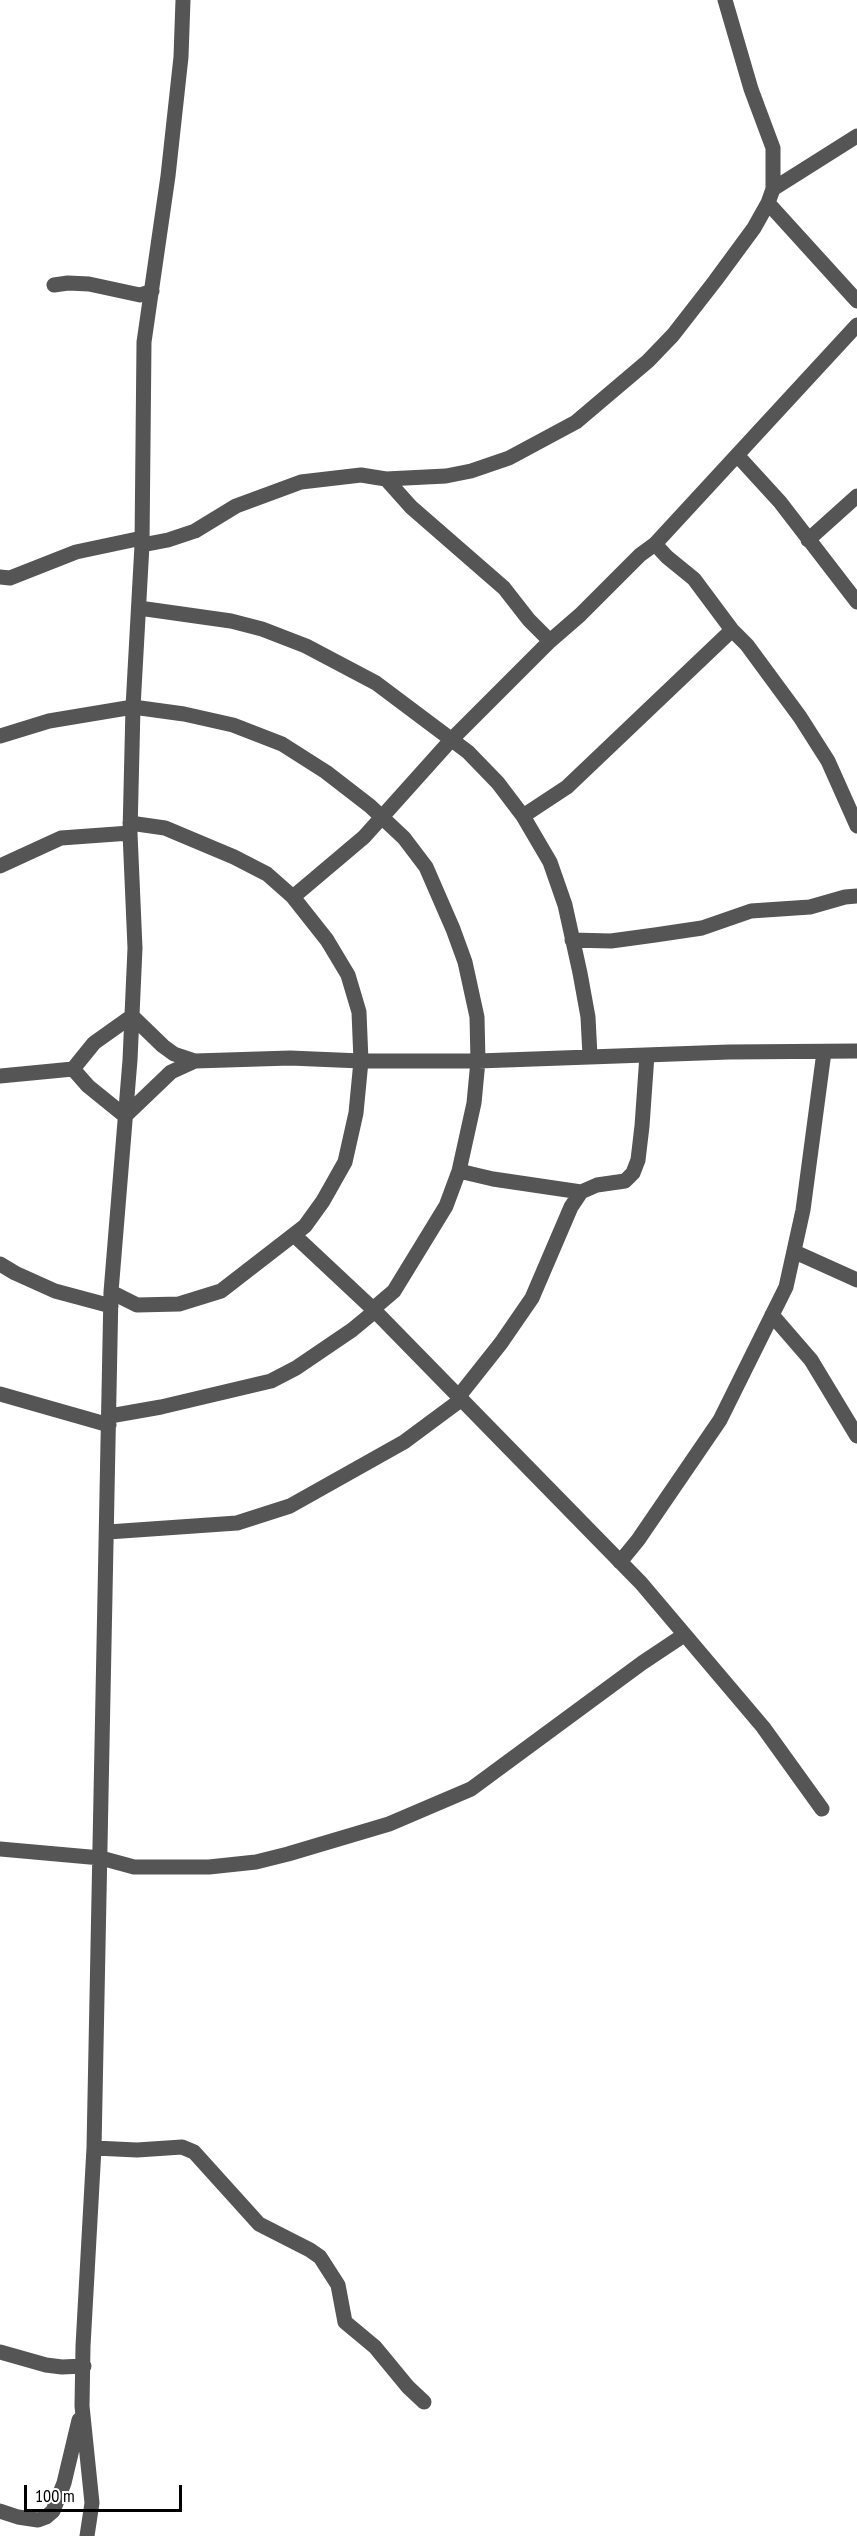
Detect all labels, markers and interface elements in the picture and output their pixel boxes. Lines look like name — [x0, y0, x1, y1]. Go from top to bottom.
scale bar — [27, 2473, 184, 2511]
text: 100 m — [35, 2484, 75, 2507]

